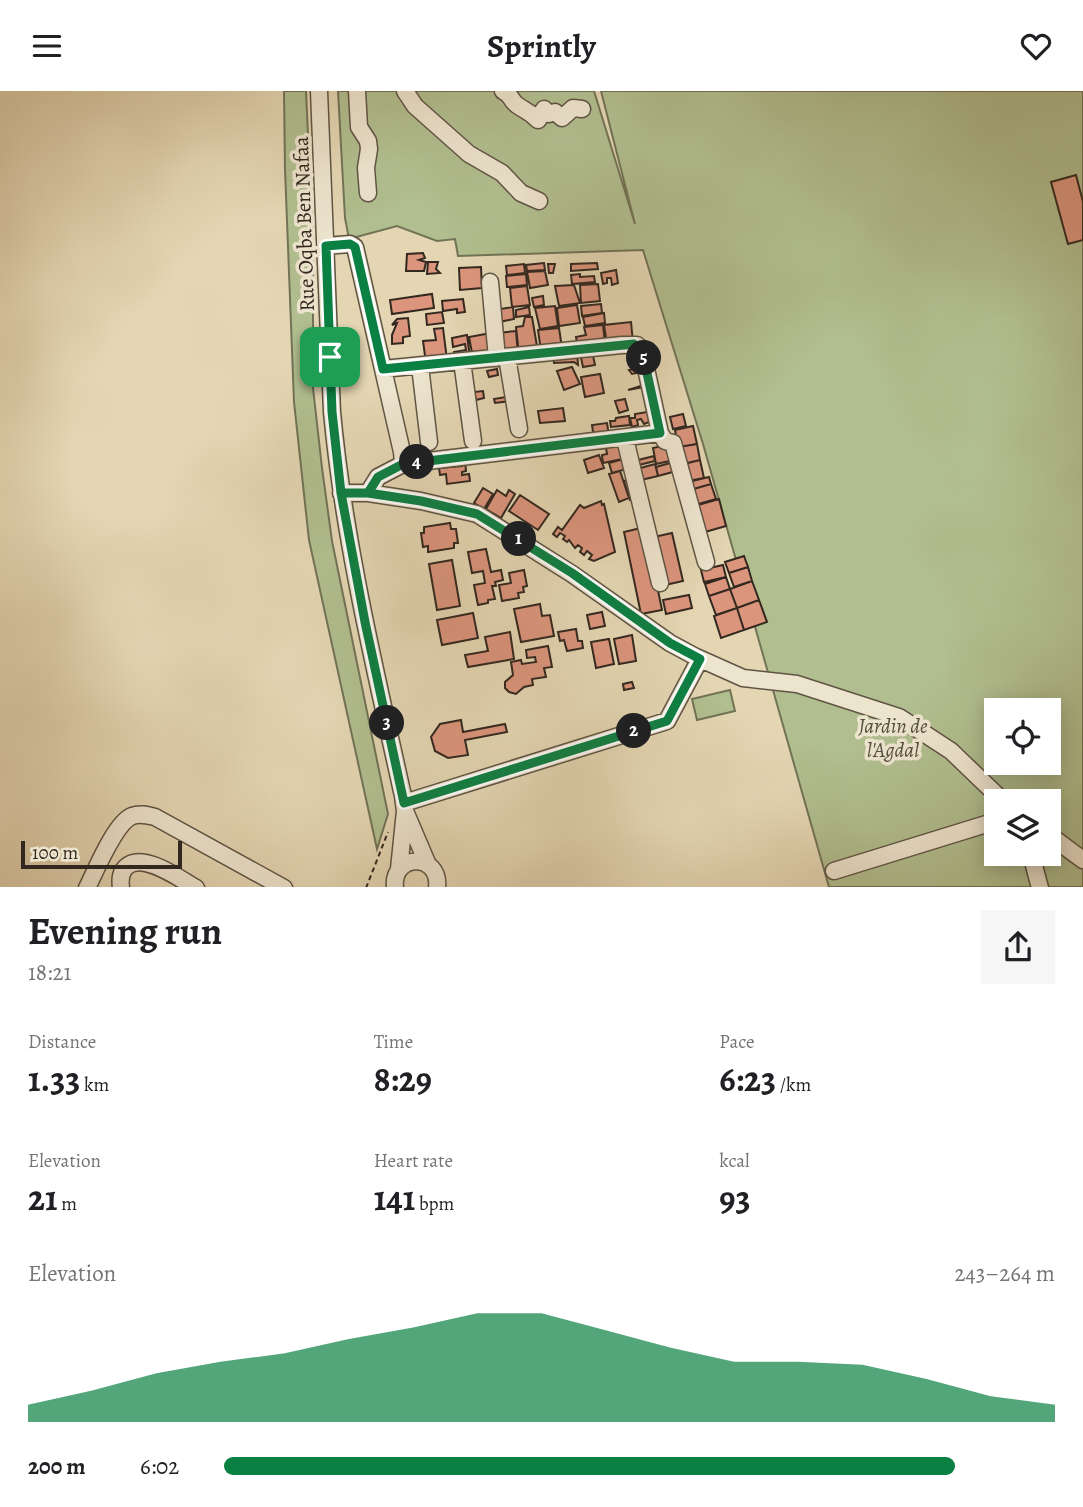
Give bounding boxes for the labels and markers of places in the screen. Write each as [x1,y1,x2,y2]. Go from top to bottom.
pin [300,327,360,387]
pin: 5 [626,341,662,375]
pin: 4 [400,445,434,479]
pin: 1 [502,521,536,557]
pin: 3 [370,705,404,741]
pin: 2 [616,713,652,749]

